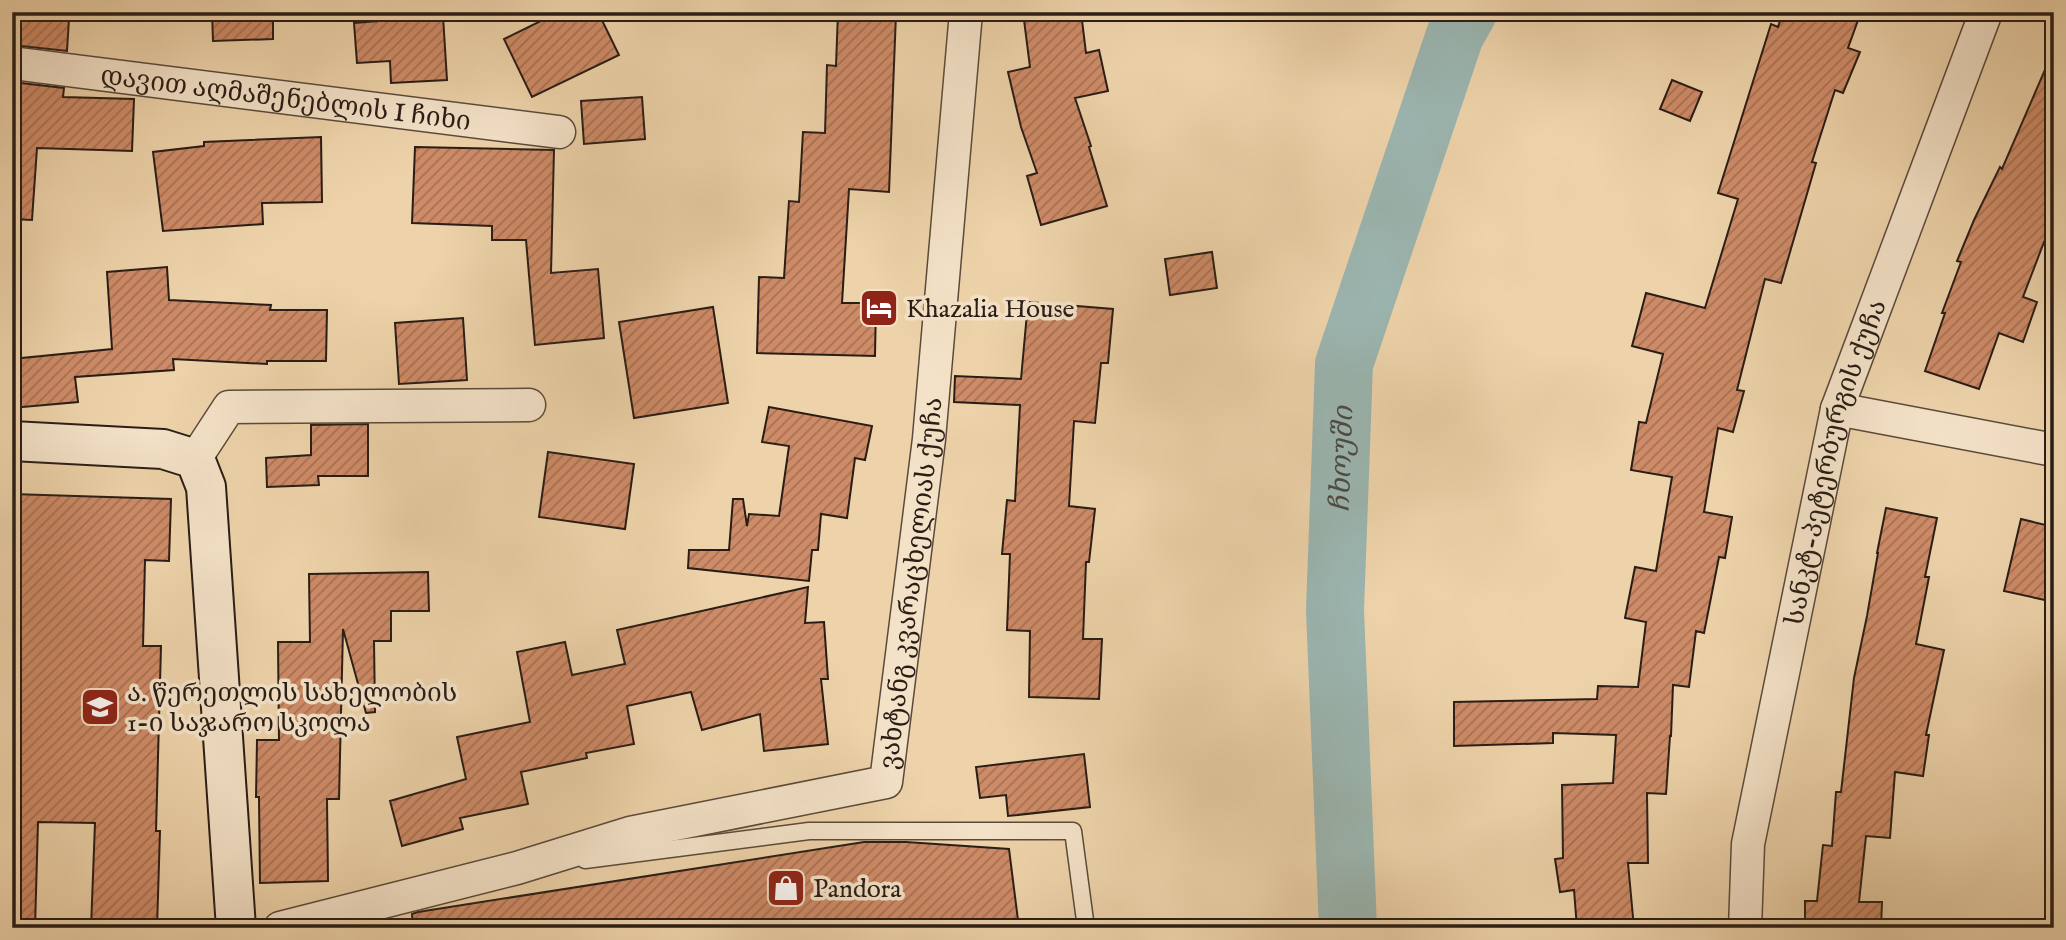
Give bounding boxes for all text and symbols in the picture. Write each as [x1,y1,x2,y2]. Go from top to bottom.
street label: დავით აღმაშენებლის I ჩიხი [99,59,473,139]
hotel icon: Khazalia House [858,287,900,329]
place label: Khazalia House [906,293,1075,326]
street label: სანკტ-პეტერბურგის ქუჩა [1778,295,1895,628]
street label: ვახტანგ კვარაცხელიას ქუჩა [873,396,951,771]
water label: ჩხოუში [1324,404,1363,513]
place label: ა. წერეთლის სახელობის 1-ი საჯარო სკოლა [127,677,457,740]
school or university icon: ა. წერეთლის სახელობის 1-ი საჯარო სკოლა [79,686,121,728]
shop icon: Pandora [765,867,807,909]
place label: Pandora [813,873,902,906]

